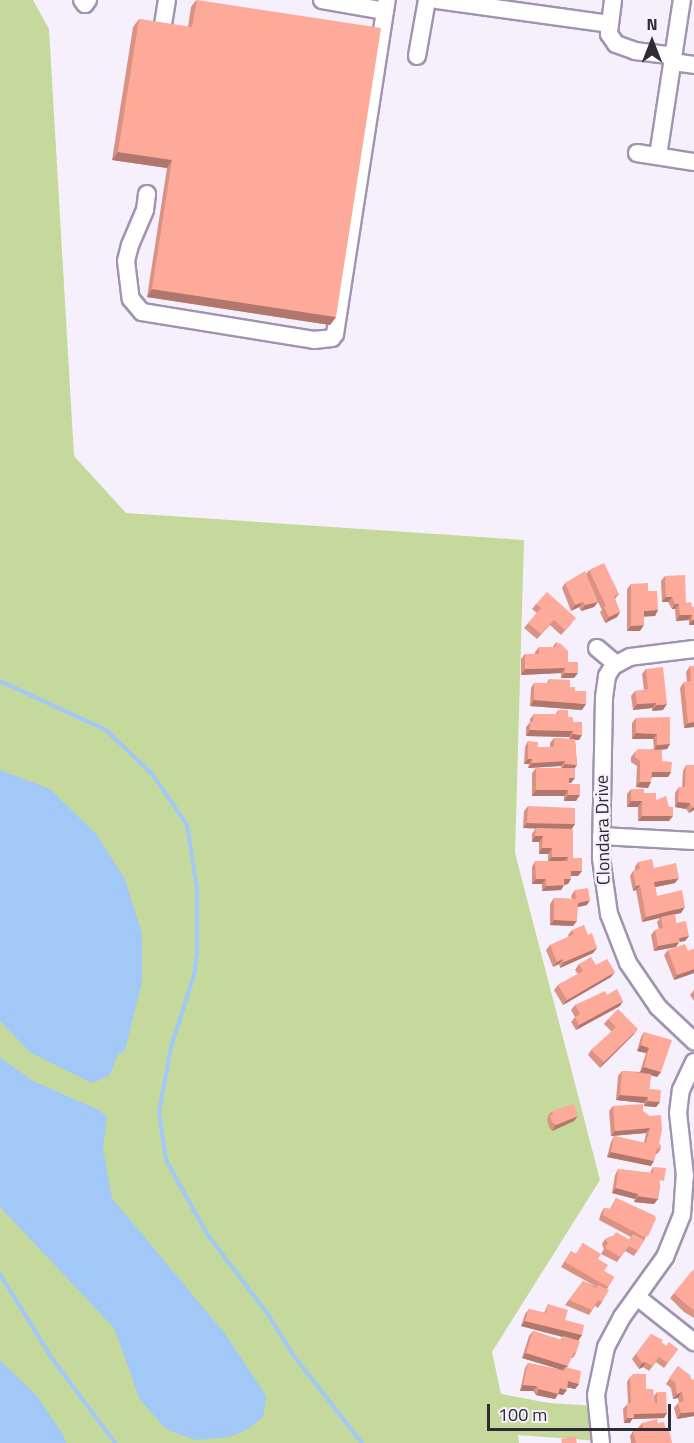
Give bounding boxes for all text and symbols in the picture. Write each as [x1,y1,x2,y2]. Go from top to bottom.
north arrow [622,12,682,72]
text: N [646,12,658,36]
street label: Clondara Drive [591,775,615,885]
scale bar [490,1392,674,1430]
text: 100 m [498,1401,547,1428]

